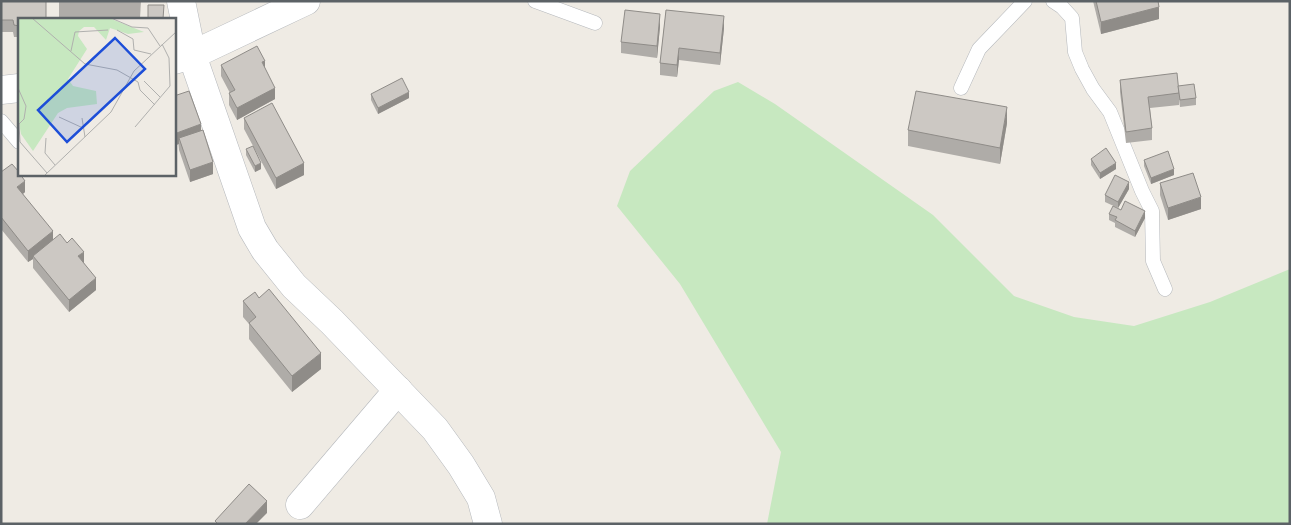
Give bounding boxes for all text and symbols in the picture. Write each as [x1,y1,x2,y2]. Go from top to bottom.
inset map [18,18,175,175]

